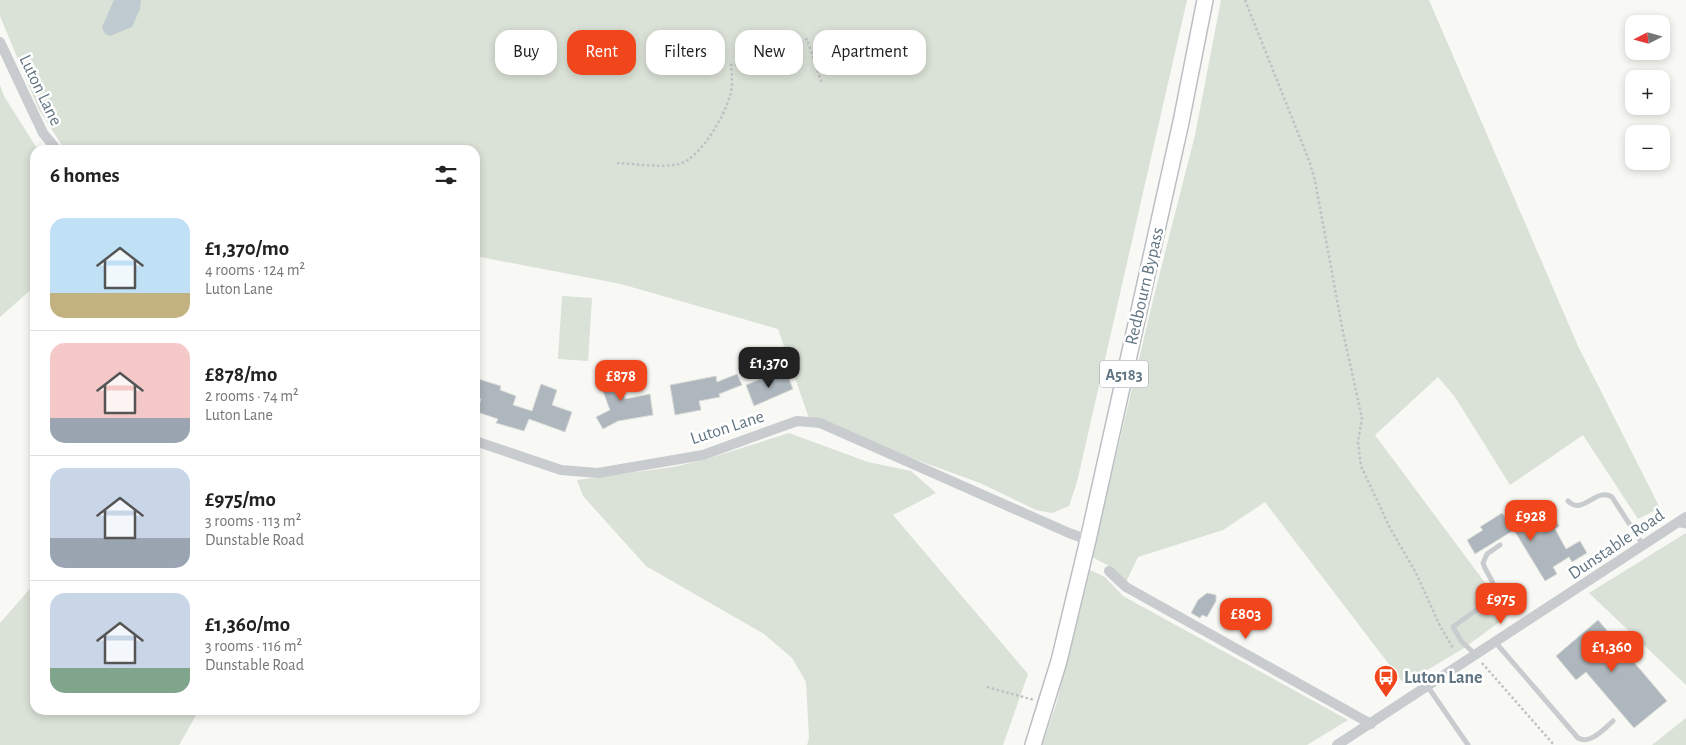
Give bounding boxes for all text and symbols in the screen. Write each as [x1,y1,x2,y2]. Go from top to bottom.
north arrow [1625,15,1670,60]
map controls [1625,15,1670,170]
chip: Buy [495,30,557,75]
chip: Rent [567,30,636,75]
chip: Filters [646,30,725,75]
chip: New [735,30,803,75]
chip: Apartment [813,30,926,75]
street label: Luton Lane [15,52,65,129]
button: + [1625,70,1670,115]
button: − [1625,125,1670,170]
icon: filters [432,161,460,189]
text: 6 homes [50,165,120,186]
street label: Redbourn Bypass [1123,226,1167,347]
icon: home [90,238,150,298]
text: £1,370/mo [205,238,289,259]
text: 4 rooms · 124 m² [205,262,305,278]
text: Luton Lane [205,281,273,297]
pin: £1,370 [728,346,810,389]
text: £1,370 [750,355,788,371]
pin: £878 [591,360,651,402]
road number: A5183 [1100,360,1148,388]
icon: home [90,363,150,423]
text: £878/mo [205,364,277,385]
text: £878 [606,368,636,384]
text: 2 rooms · 74 m² [205,388,299,404]
text: Luton Lane [205,407,273,423]
street label: Luton Lane [688,408,766,448]
icon: home [90,488,150,548]
text: £975/mo [205,489,276,510]
pin: £928 [1501,500,1561,542]
street label: Dunstable Road [1565,506,1668,583]
text: £928 [1516,508,1546,524]
text: 3 rooms · 113 m² [205,513,301,529]
text: Dunstable Road [205,532,304,548]
pin: £975 [1471,582,1531,625]
text: £975 [1487,591,1515,607]
pin: £803 [1216,598,1276,640]
text: £803 [1231,606,1261,622]
icon: home [90,613,150,673]
text: £1,360/mo [205,614,290,635]
pin: £1,360 [1571,630,1653,673]
text: 3 rooms · 116 m² [205,638,302,654]
text: £1,360 [1592,639,1632,655]
text: Dunstable Road [205,657,304,673]
bus stop icon: Luton Lane [1373,664,1399,698]
place label: Luton Lane [1404,669,1483,687]

